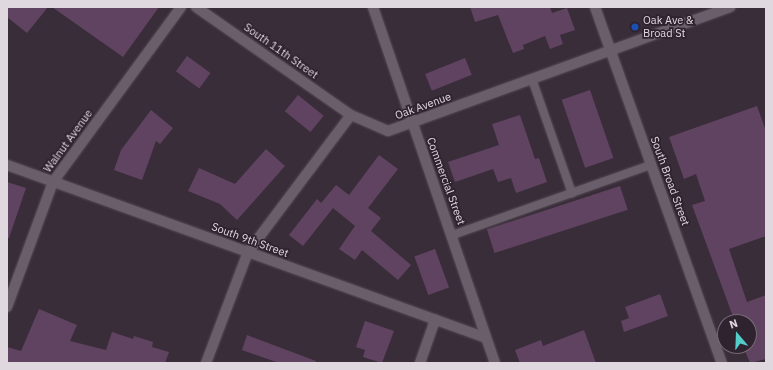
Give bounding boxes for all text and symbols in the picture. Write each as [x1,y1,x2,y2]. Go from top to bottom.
place label: Oak Ave & Broad St [643,14,693,40]
street label: South 11th Street [241,20,321,82]
marker: Oak Ave & Broad St [630,22,640,32]
street label: Oak Avenue [393,90,453,122]
street label: Walnut Avenue [41,107,95,175]
street label: Commercial Street [424,135,468,227]
street label: South Broad Street [648,135,692,227]
street label: South 9th Street [210,220,290,260]
north arrow [717,314,757,354]
text: N [727,316,739,332]

